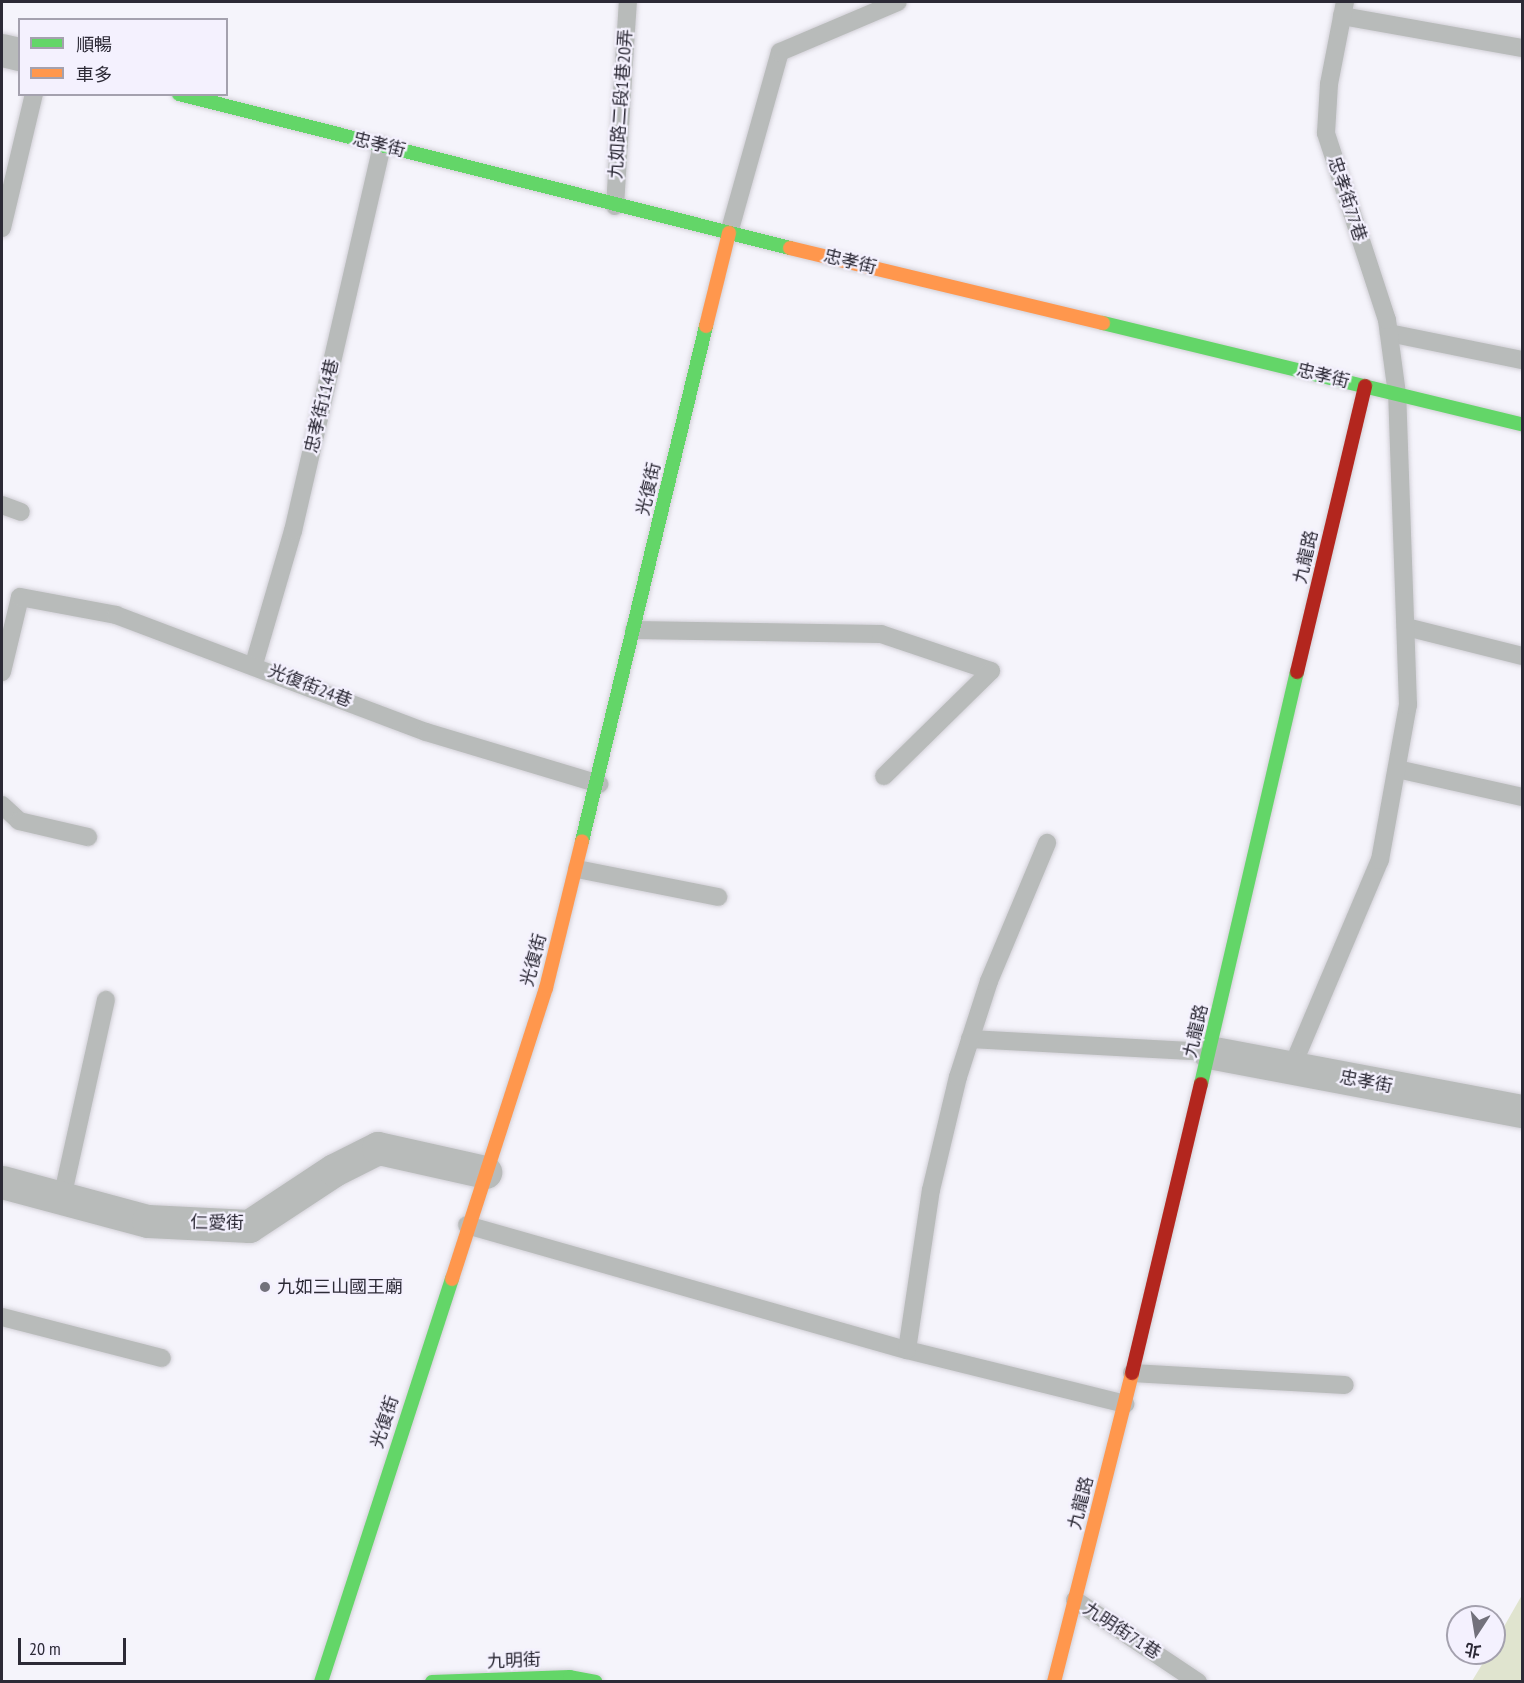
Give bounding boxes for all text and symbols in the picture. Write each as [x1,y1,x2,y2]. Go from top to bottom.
legend [18,18,228,96]
street label: 九如路二段1巷20弄 [605,28,637,180]
text: 順暢 [76,33,112,56]
text: 車多 [76,63,112,86]
street label: 忠孝街 [350,128,408,162]
street label: 忠孝街77巷 [1323,154,1371,244]
street label: 忠孝街 [821,245,879,279]
street label: 忠孝街114巷 [301,357,343,455]
street label: 忠孝街 [1294,359,1352,393]
street label: 光復街 [632,460,666,518]
street label: 九龍路 [1289,528,1323,586]
street label: 光復街24巷 [265,660,355,712]
street label: 光復街 [517,931,551,989]
street label: 九龍路 [1179,1002,1213,1060]
street label: 忠孝街 [1337,1066,1395,1098]
street label: 仁愛街 [190,1212,244,1234]
place label: 九如三山國王廟 [277,1276,403,1298]
marker: 九如三山國王廟 [258,1280,272,1294]
street label: 光復街 [366,1393,404,1451]
street label: 九龍路 [1064,1474,1098,1532]
street label: 九明街71巷 [1079,1598,1165,1664]
north arrow [1446,1605,1506,1665]
scale bar [21,1626,129,1664]
text: 20 m [29,1637,61,1660]
text: 北 [1463,1639,1483,1662]
street label: 九明街 [487,1649,541,1673]

